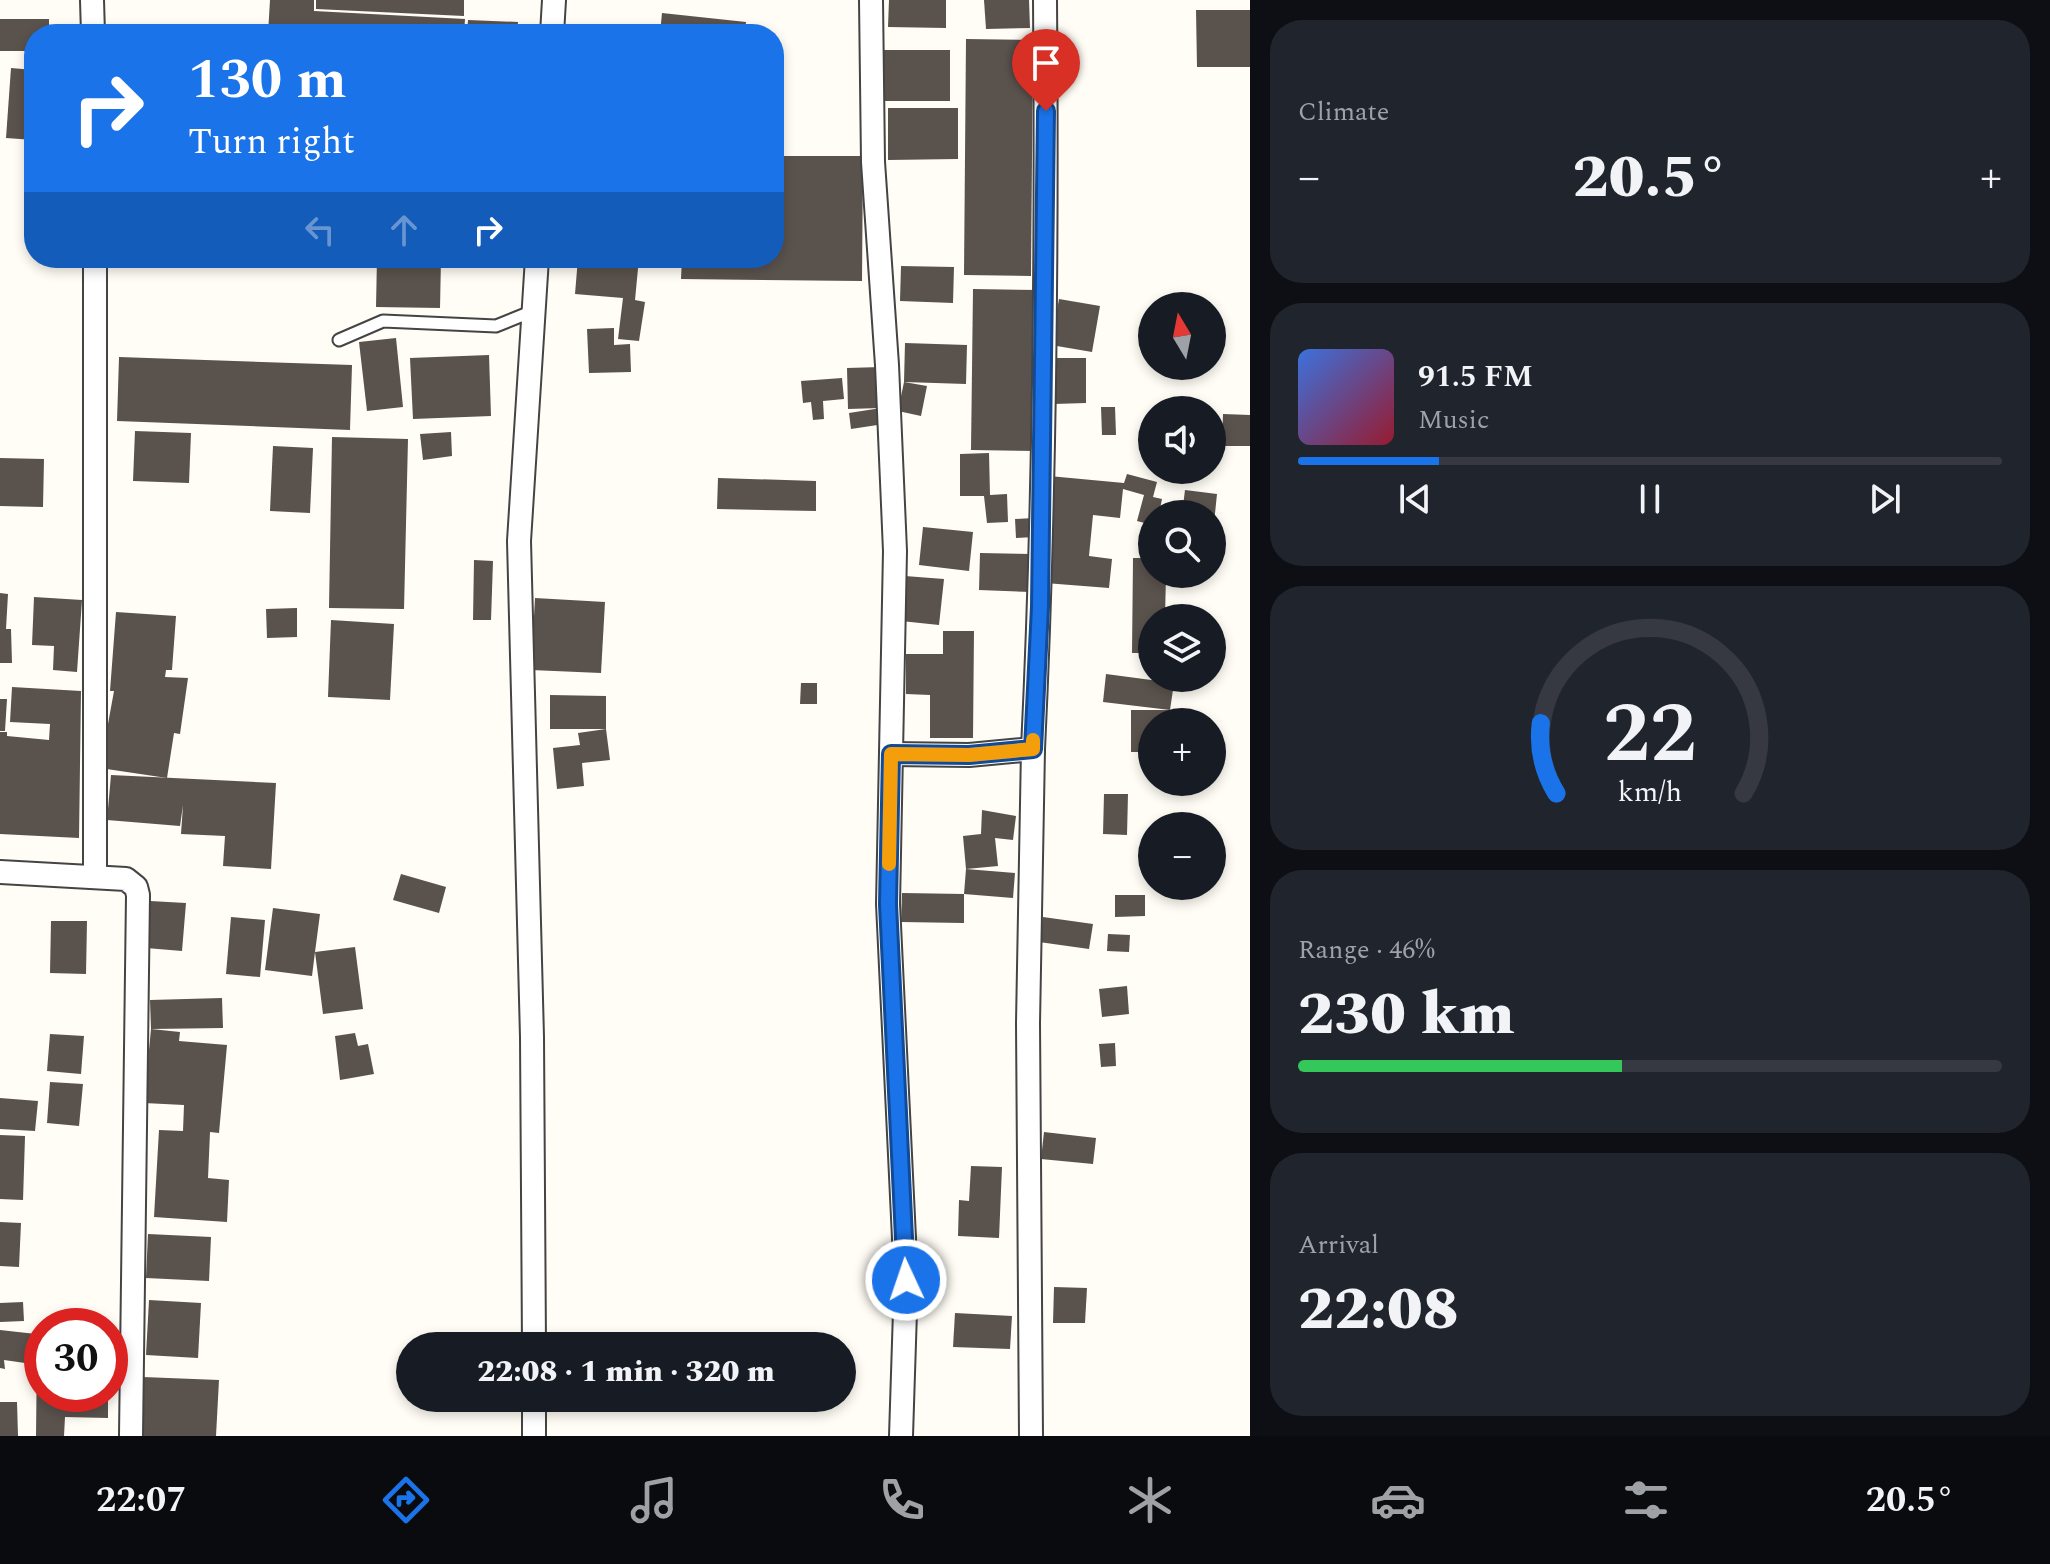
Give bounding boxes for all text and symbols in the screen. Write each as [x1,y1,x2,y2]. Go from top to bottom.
pin [1012,29,1080,111]
text: 130 m [188,38,347,123]
icon: arrive [1024,41,1068,85]
icon: right [56,56,160,160]
text: Climate [1298,92,1389,132]
text: Turn right [188,115,355,170]
text: 20.5° [1573,132,1727,224]
text: − [1298,144,1320,211]
text: + [1980,144,2002,211]
icon: left [298,208,342,252]
icon: ahead [382,208,426,252]
icon: right [466,208,510,252]
north arrow [1138,292,1226,380]
map controls [1138,292,1226,900]
text: 91.5 FM [1418,354,1533,400]
button: sound [1138,396,1226,484]
text: Music [1418,400,1489,440]
icon: previous [1393,477,1437,521]
icon: pause [1628,477,1672,521]
icon: next [1863,477,1907,521]
button: search [1138,500,1226,588]
button: layers [1138,604,1226,692]
text: 22 [1603,672,1697,799]
button: + [1138,708,1226,796]
text: km/h [1618,771,1682,814]
button: − [1138,812,1226,900]
text: Range · 46% [1298,930,1435,970]
text: 230 km [1298,969,1515,1061]
text: Arrival [1298,1225,1379,1265]
position arrow [864,1238,948,1322]
text: 22:08 [1298,1264,1459,1356]
speed limit sign: 30 [24,1308,128,1412]
text: 22:08 · 1 min · 320 m [477,1349,775,1395]
icon: directions [378,1472,434,1528]
icon: music [626,1472,682,1528]
icon: phone [874,1472,930,1528]
icon: climate [1122,1472,1178,1528]
icon: car [1370,1472,1426,1528]
icon: filters [1618,1472,1674,1528]
text: 22:07 [96,1473,186,1528]
text: 20.5° [1866,1473,1954,1528]

